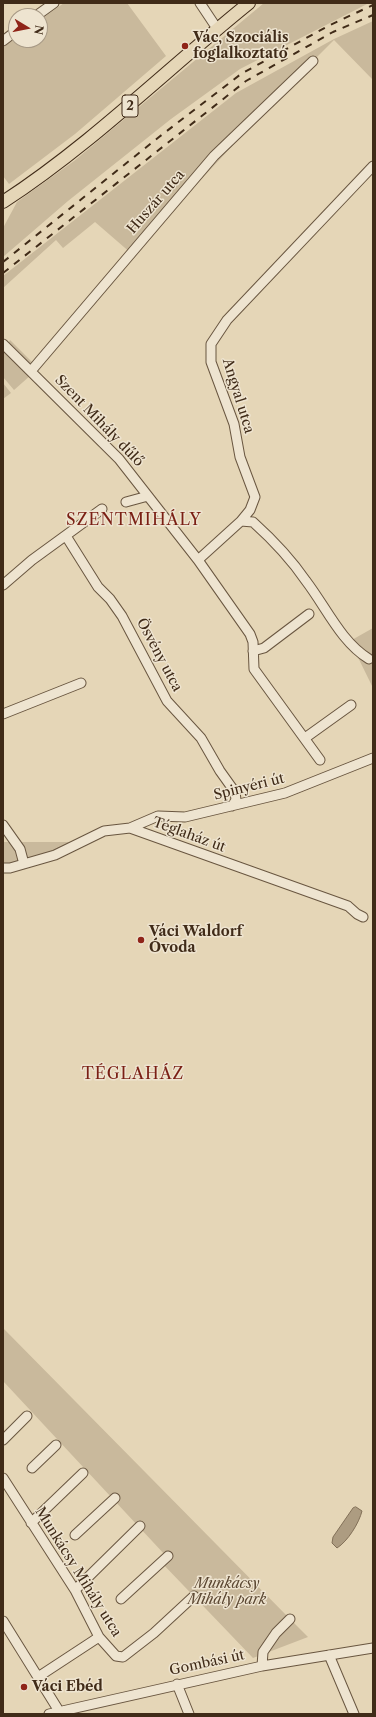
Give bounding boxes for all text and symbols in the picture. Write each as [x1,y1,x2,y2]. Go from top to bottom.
north arrow [8,8,48,48]
text: N [31,24,47,36]
place label: Vác, Szociális foglalkoztató [193,30,289,62]
marker: Vác, Szociális foglalkoztató [180,41,190,51]
road number: 2 [122,95,138,117]
street label: Huszár utca [124,167,188,237]
street label: Angyal utca [219,356,257,436]
street label: Szent Mihály dűlő [51,372,147,470]
district label: SZENTMIHÁLY [66,510,202,530]
street label: Ösvény utca [133,615,185,695]
street label: Spinyéri út [212,770,286,804]
street label: Téglaház út [150,814,228,856]
place label: Váci Waldorf Óvoda [149,924,242,956]
marker: Váci Waldorf Óvoda [136,935,146,945]
district label: TÉGLAHÁZ [82,1064,184,1084]
street label: Munkácsy Mihály utca [31,1504,125,1640]
park label: Munkácsy Mihály park [188,1576,266,1608]
street label: Gombási út [168,1647,246,1679]
place label: Váci Ebéd [32,1679,103,1695]
marker: Váci Ebéd [19,1682,29,1692]

